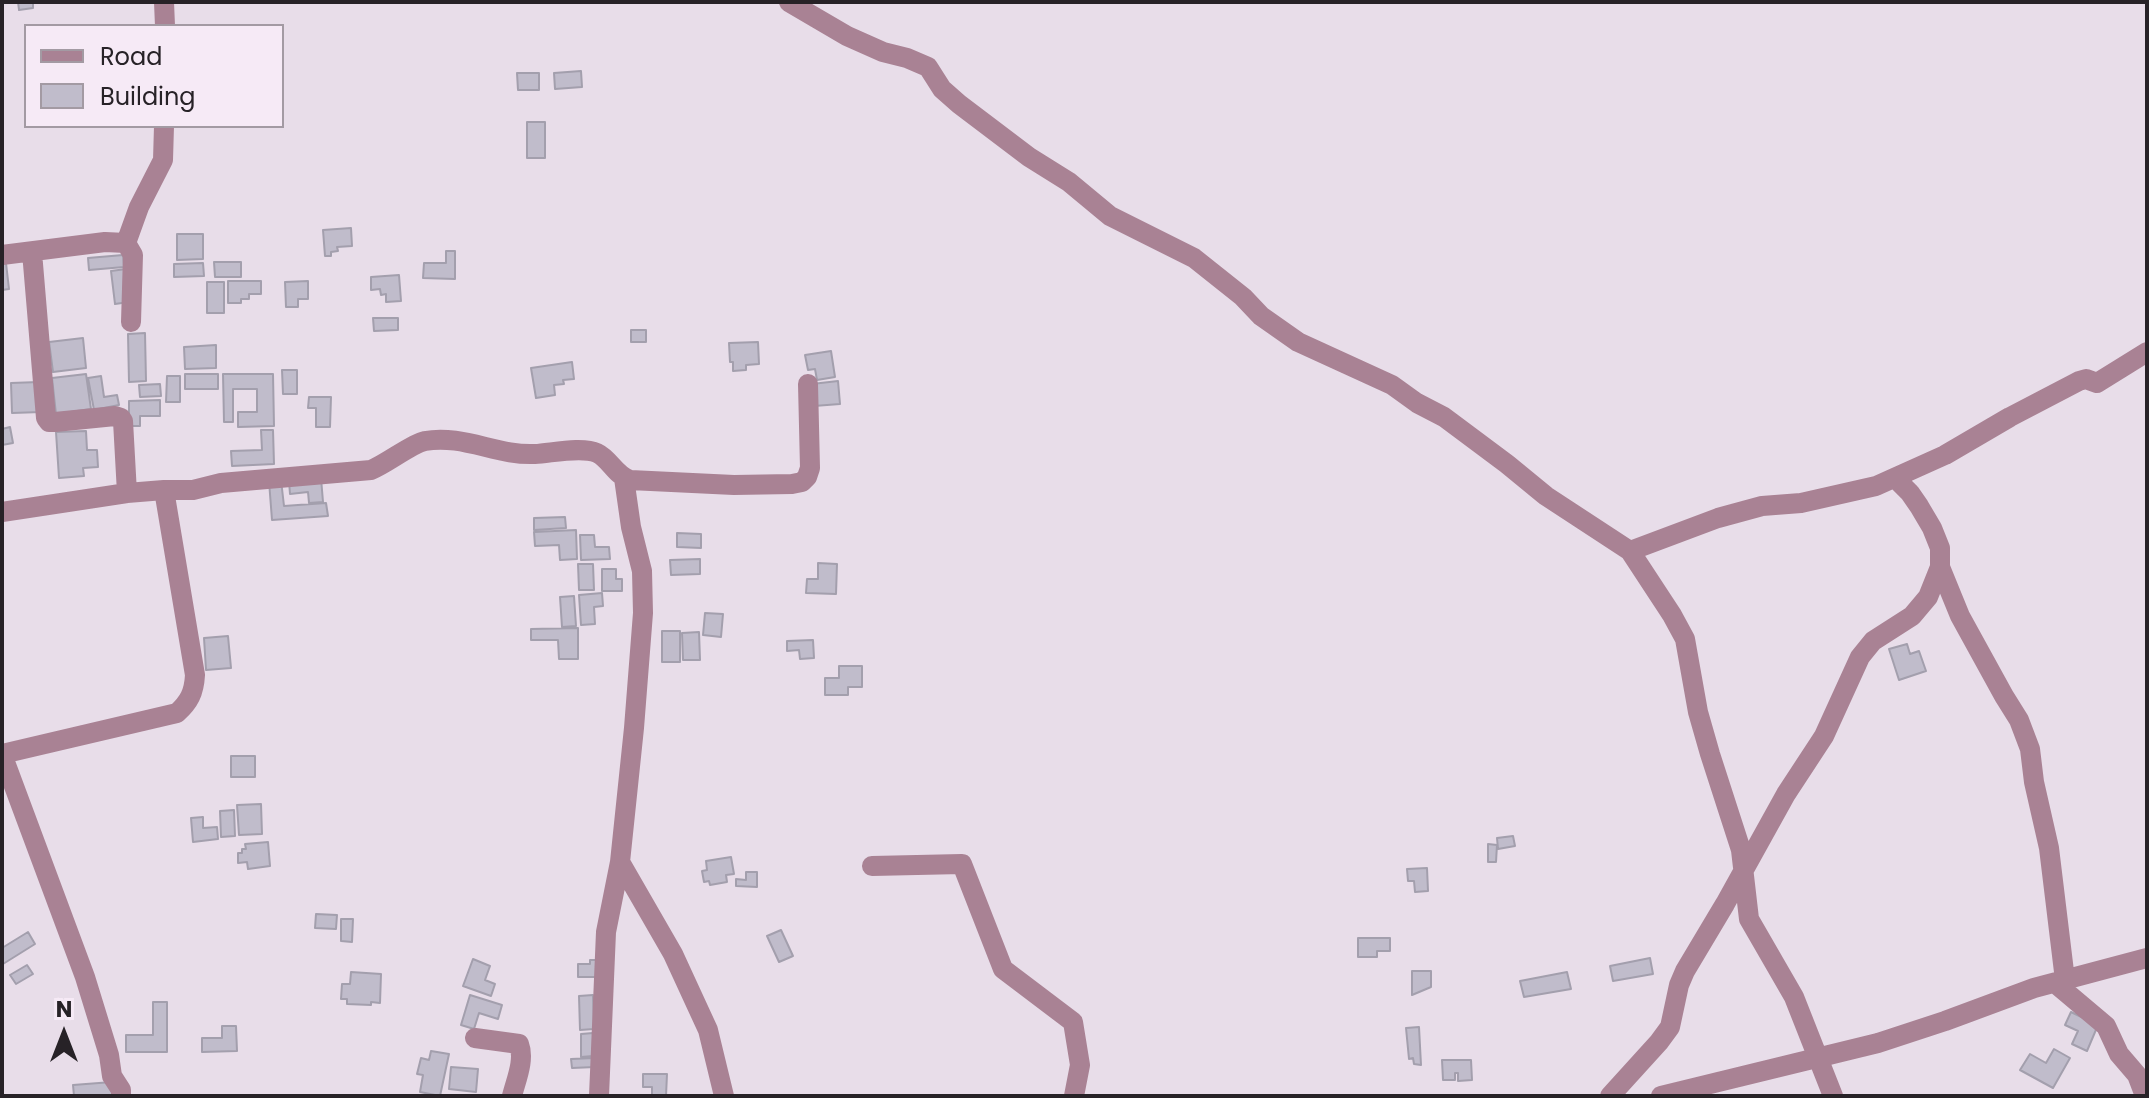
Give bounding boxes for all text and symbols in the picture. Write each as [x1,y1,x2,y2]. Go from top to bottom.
legend [24,24,284,128]
text: Road [100,40,162,73]
text: Building [100,80,196,113]
north arrow [24,994,104,1074]
text: N [56,994,72,1025]

